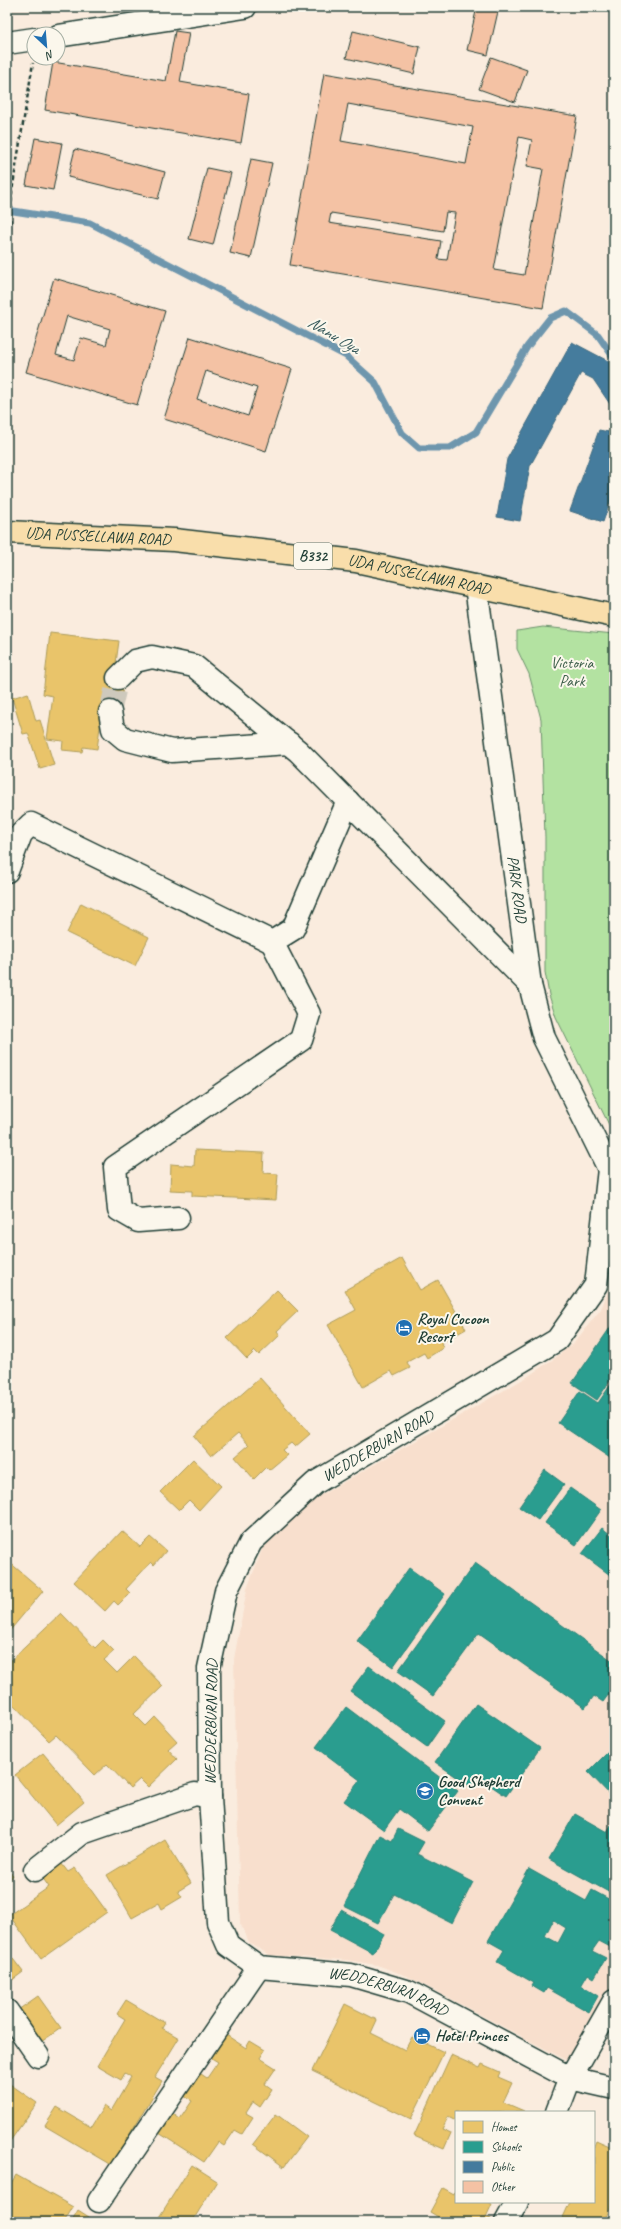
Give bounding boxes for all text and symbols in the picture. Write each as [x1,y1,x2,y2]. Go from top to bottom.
north arrow [26,26,66,66]
text: N [42,47,57,64]
water label: Nanu Oya [304,311,366,360]
street label: UDA PUSSELLAWA ROAD [25,523,173,550]
road number: B332 [294,543,332,569]
street label: UDA PUSSELLAWA ROAD [347,550,494,600]
park label: Victoria Park [550,653,595,691]
street label: PARK ROAD [503,855,532,926]
place label: Royal Cocoon Resort [417,1309,489,1347]
hotel icon: Royal Cocoon Resort [394,1318,414,1338]
street label: WEDDERBURN ROAD [319,1405,439,1486]
street label: WEDDERBURN ROAD [200,1657,222,1785]
place label: Good Shepherd Convent [438,1772,522,1810]
school or university icon: Good Shepherd Convent [415,1781,435,1801]
street label: WEDDERBURN ROAD [328,1963,453,2022]
hotel icon: Hotel Princes [412,2026,432,2046]
place label: Hotel Princes [435,2026,509,2046]
legend [455,2111,595,2203]
text: Homes [491,2119,518,2135]
text: Schools [491,2139,523,2155]
text: Public [491,2159,515,2175]
text: Other [491,2179,517,2195]

